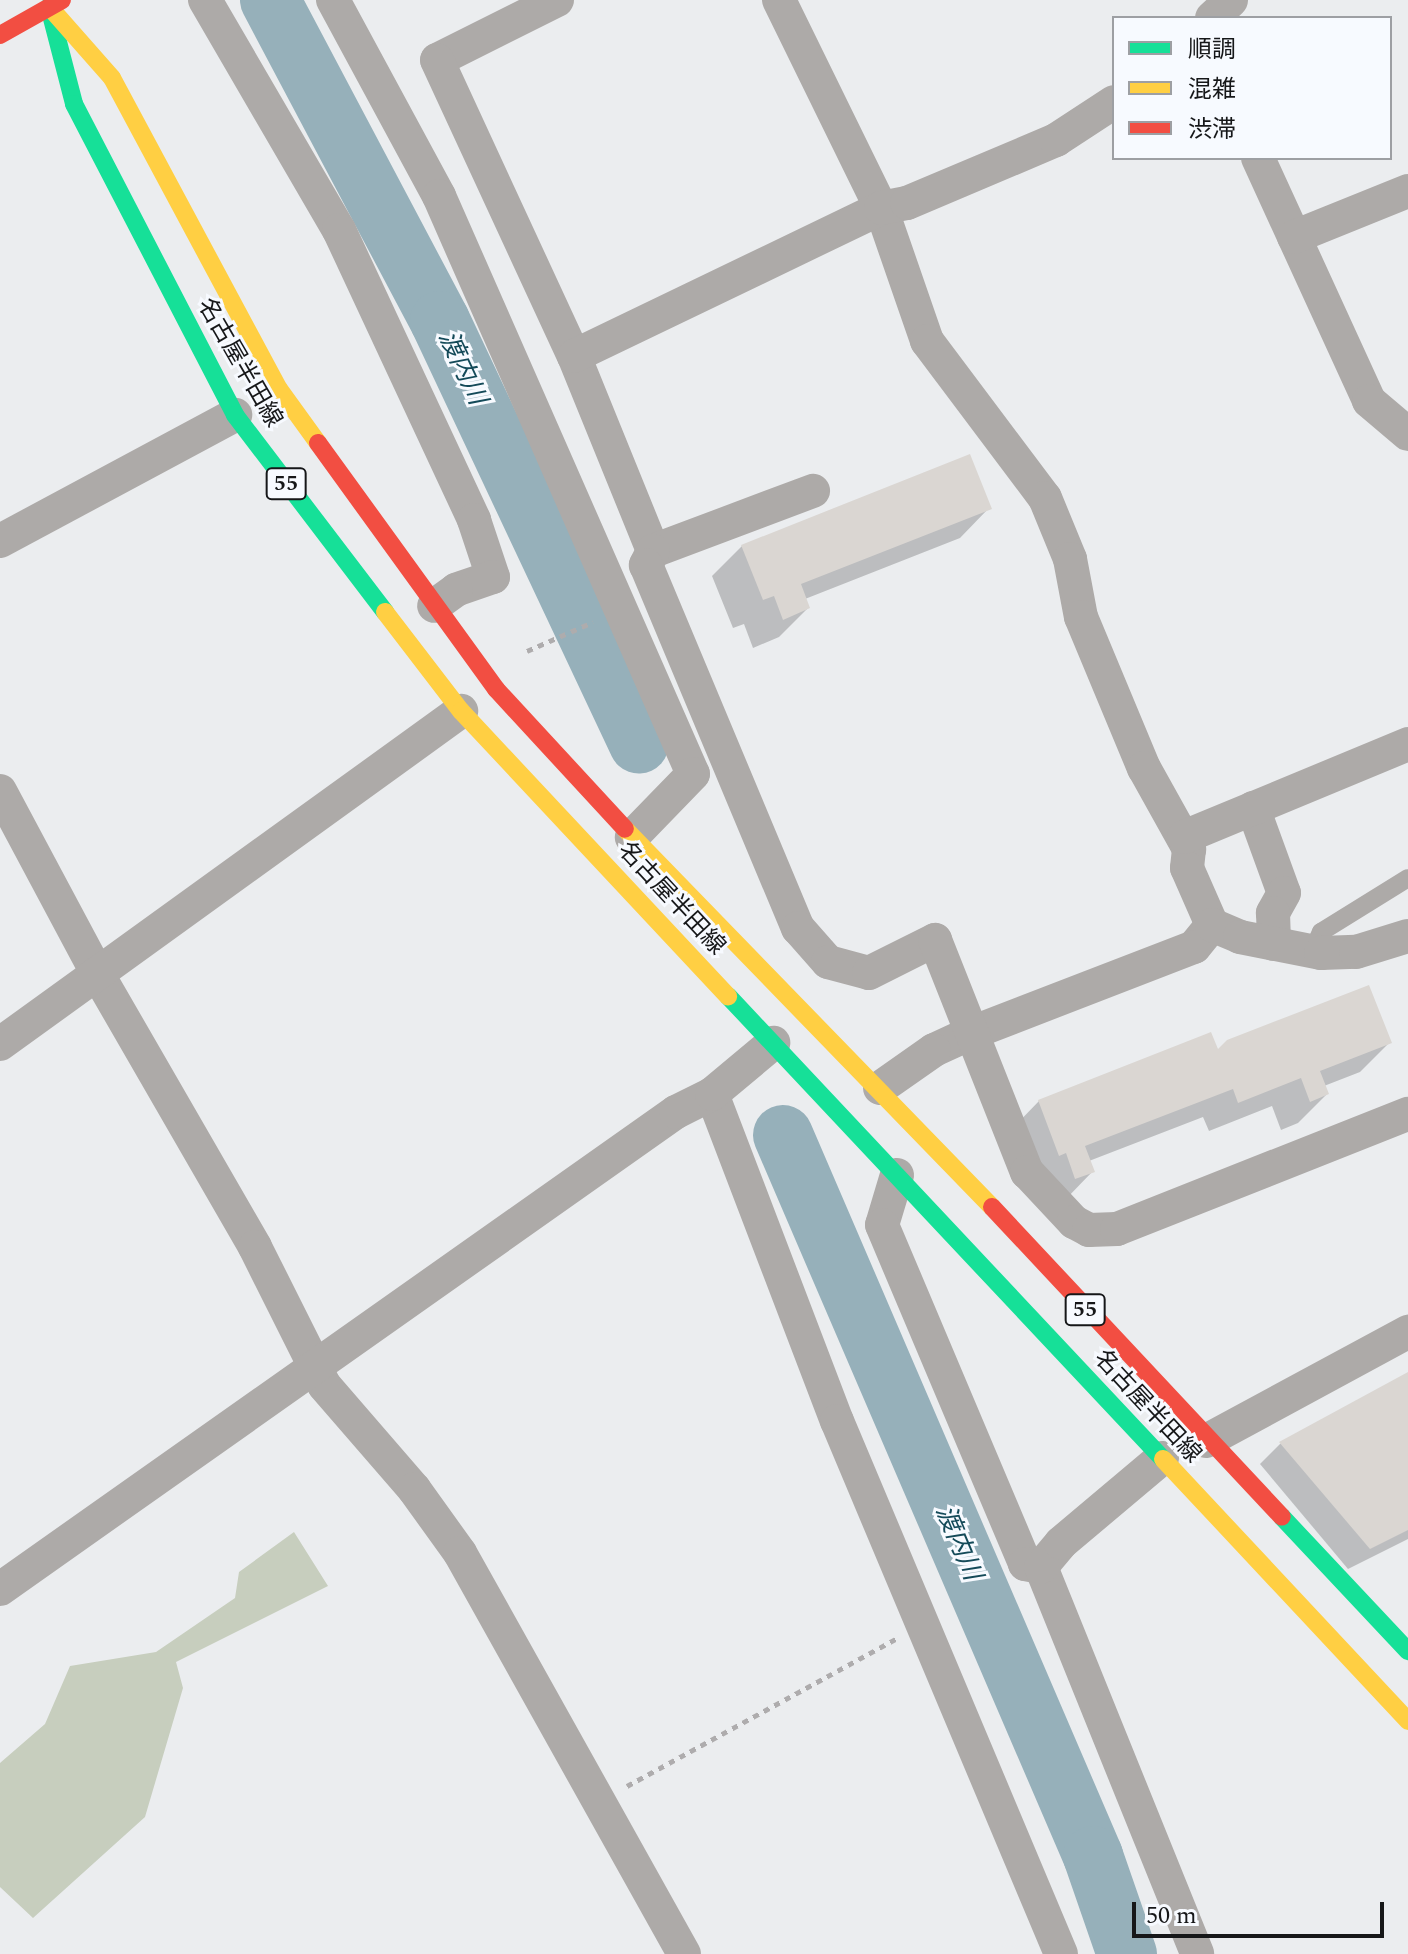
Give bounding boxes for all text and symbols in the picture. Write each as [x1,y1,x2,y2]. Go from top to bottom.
legend [1112,16,1392,160]
text: 順調 [1188,32,1236,68]
text: 混雑 [1188,72,1236,108]
text: 渋滞 [1188,112,1236,148]
street label: 名古屋半田線 [191,293,287,433]
water label: 渡内川 [431,326,493,410]
road number: 55 [264,466,308,502]
street label: 名古屋半田線 [611,837,731,961]
road number: 55 [1063,1292,1107,1328]
street label: 名古屋半田線 [1087,1345,1207,1469]
water label: 渡内川 [928,1501,988,1585]
scale bar [1136,1886,1388,1936]
text: 50 m [1146,1898,1197,1934]

